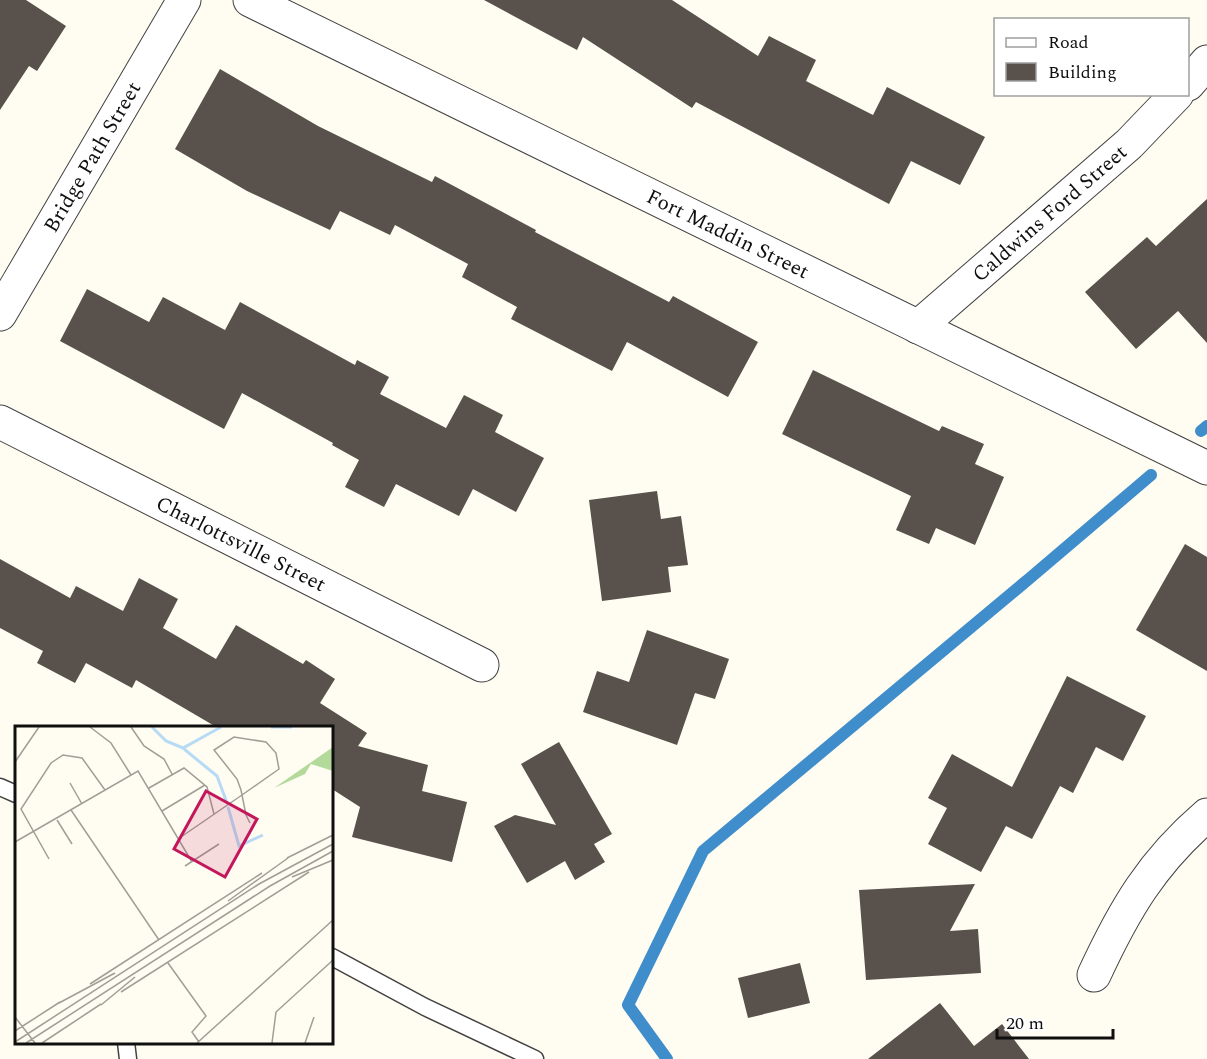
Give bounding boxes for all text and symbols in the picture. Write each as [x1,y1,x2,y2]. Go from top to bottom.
legend [994,18,1189,96]
text: Road [1048,29,1089,56]
text: Building [1048,59,1117,86]
street label: Bridge Path Street [36,76,150,239]
street label: Caldwins Ford Street [965,137,1135,290]
street label: Fort Maddin Street [641,181,814,288]
street label: Charlottsville Street [150,488,331,601]
inset map [15,726,333,1044]
scale bar [997,1002,1112,1040]
text: 20 m [1006,1010,1044,1037]

